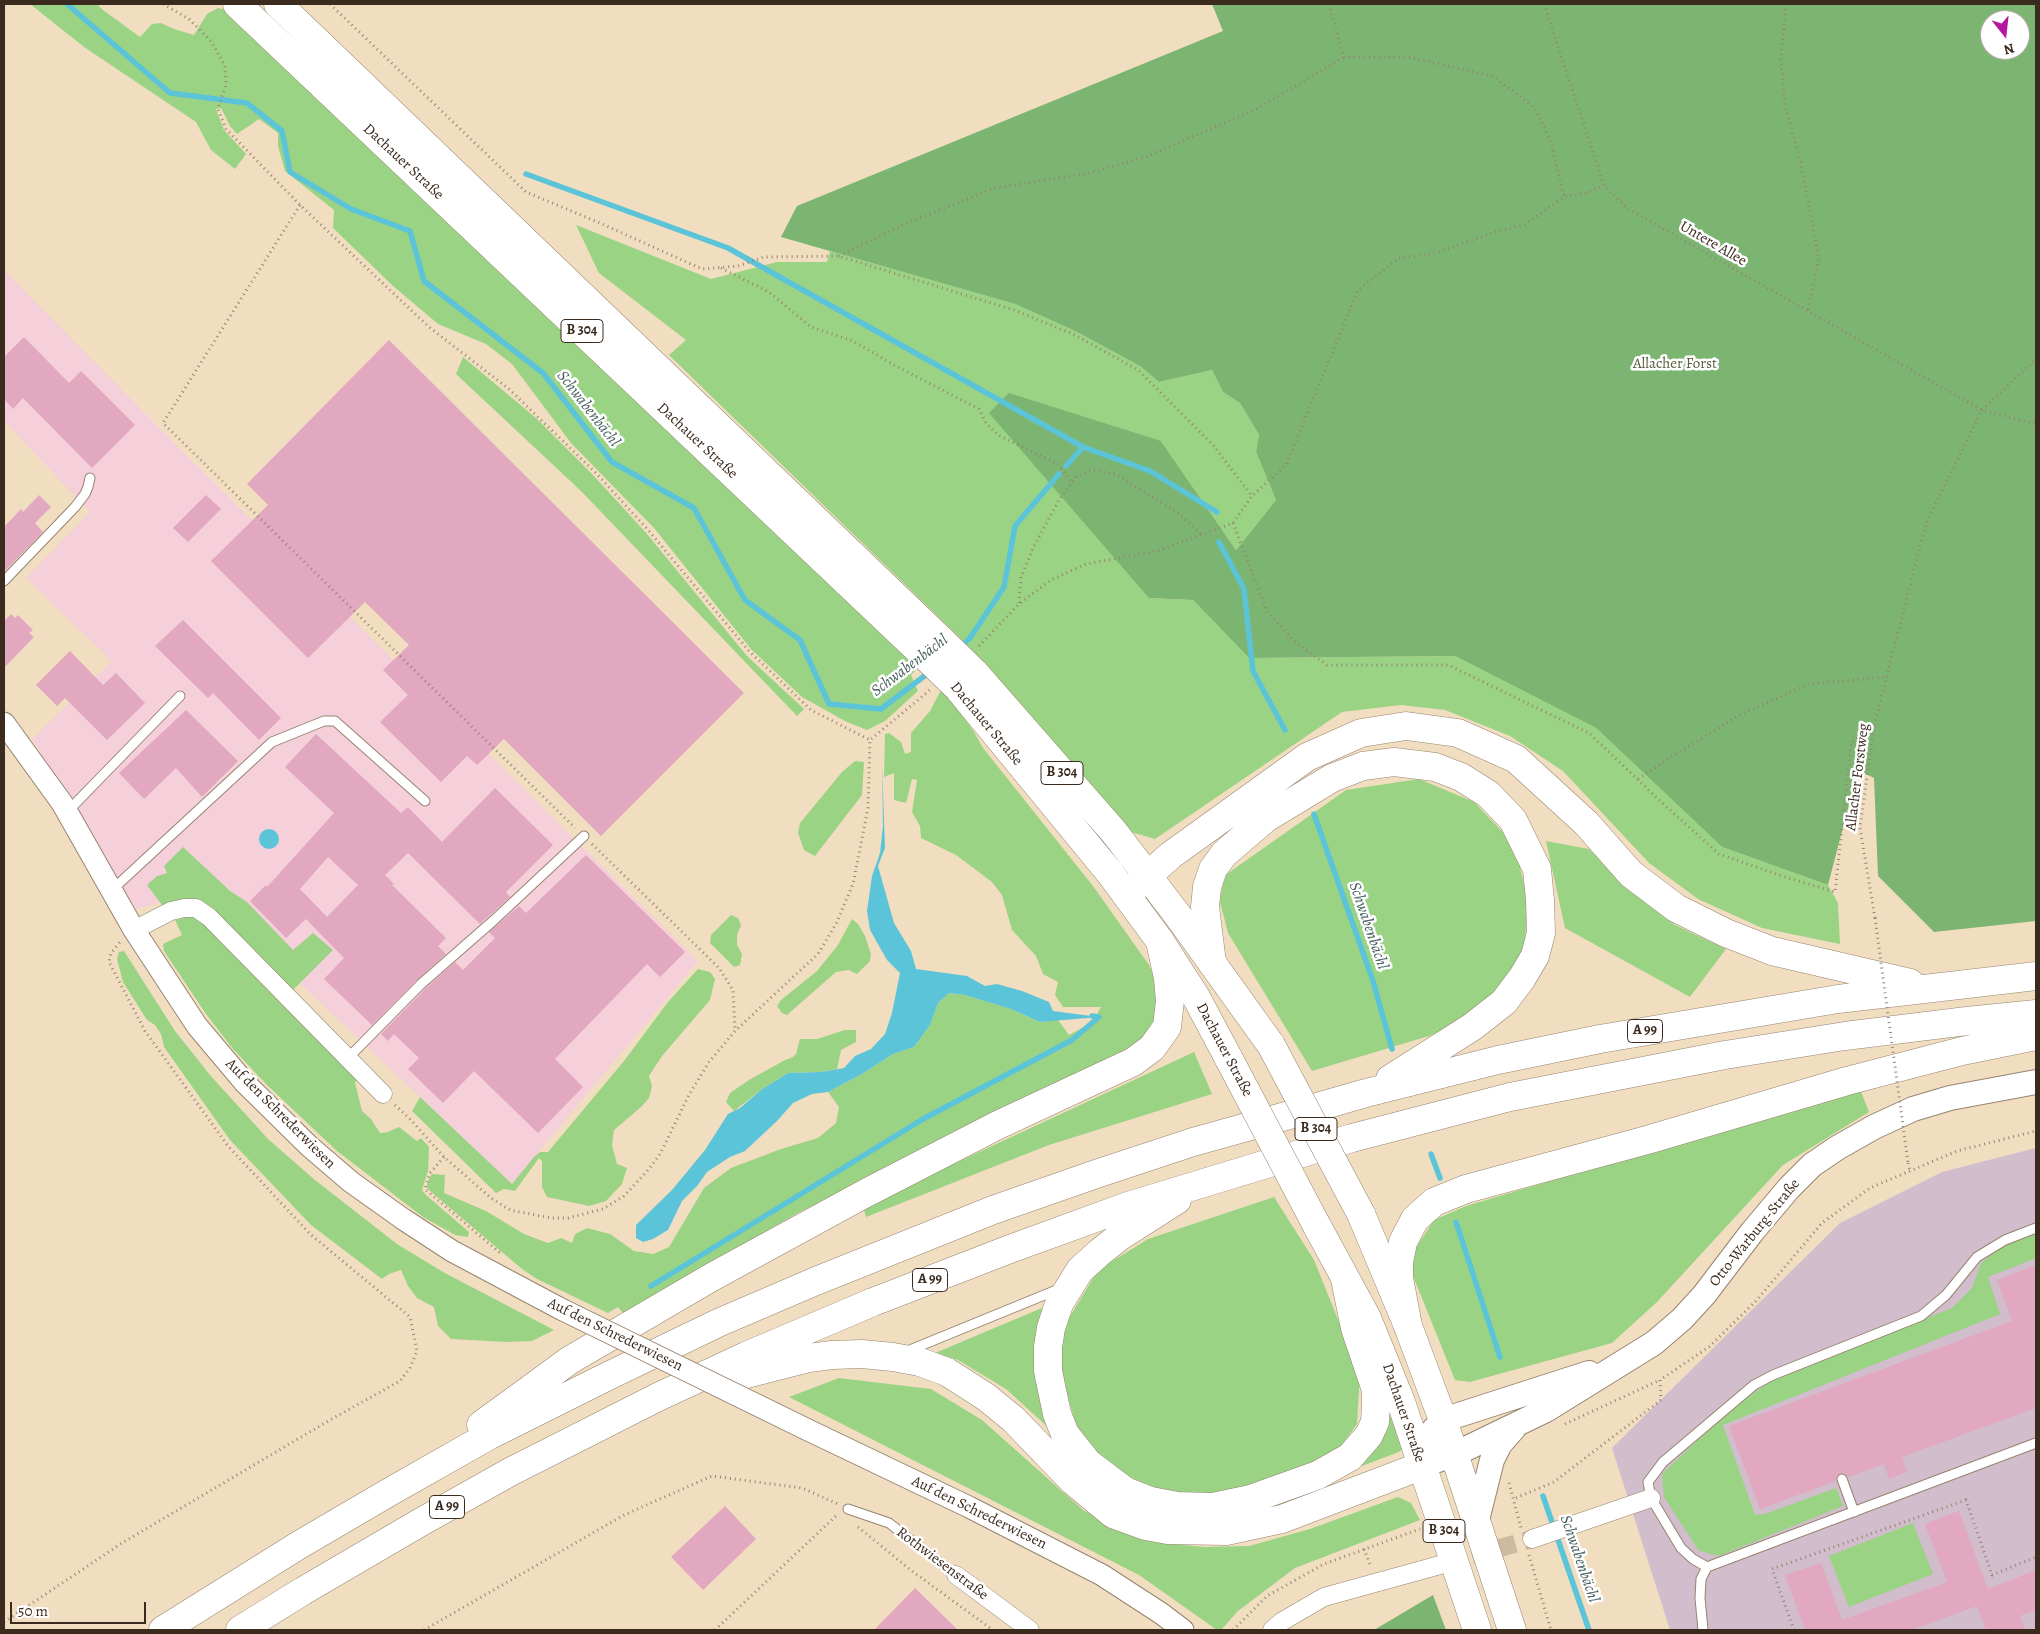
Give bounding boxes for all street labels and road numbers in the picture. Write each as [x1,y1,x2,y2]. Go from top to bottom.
street label: Dachauer Straße [359,120,447,204]
street label: Untere Allee [1676,218,1750,270]
road number: B 304 [561,320,603,342]
street label: Dachauer Straße [653,399,741,483]
street label: Dachauer Straße [946,679,1026,769]
street label: Allacher Forstweg [1842,722,1874,832]
road number: B 304 [1041,761,1083,784]
street label: Dachauer Straße [1192,1000,1256,1100]
road number: A 99 [1628,1019,1662,1042]
street label: Auf den Schrederwiesen [221,1055,339,1173]
road number: B 304 [1295,1118,1337,1140]
street label: Otto-Warburg-Straße [1706,1175,1804,1291]
road number: A 99 [912,1268,948,1292]
street label: Auf den Schrederwiesen [545,1294,685,1376]
street label: Dachauer Straße [1378,1361,1428,1465]
street label: Auf den Schrederwiesen [909,1472,1049,1554]
road number: A 99 [430,1495,464,1518]
road number: B 304 [1423,1520,1465,1542]
street label: Rothwiesenstraße [892,1524,992,1604]

